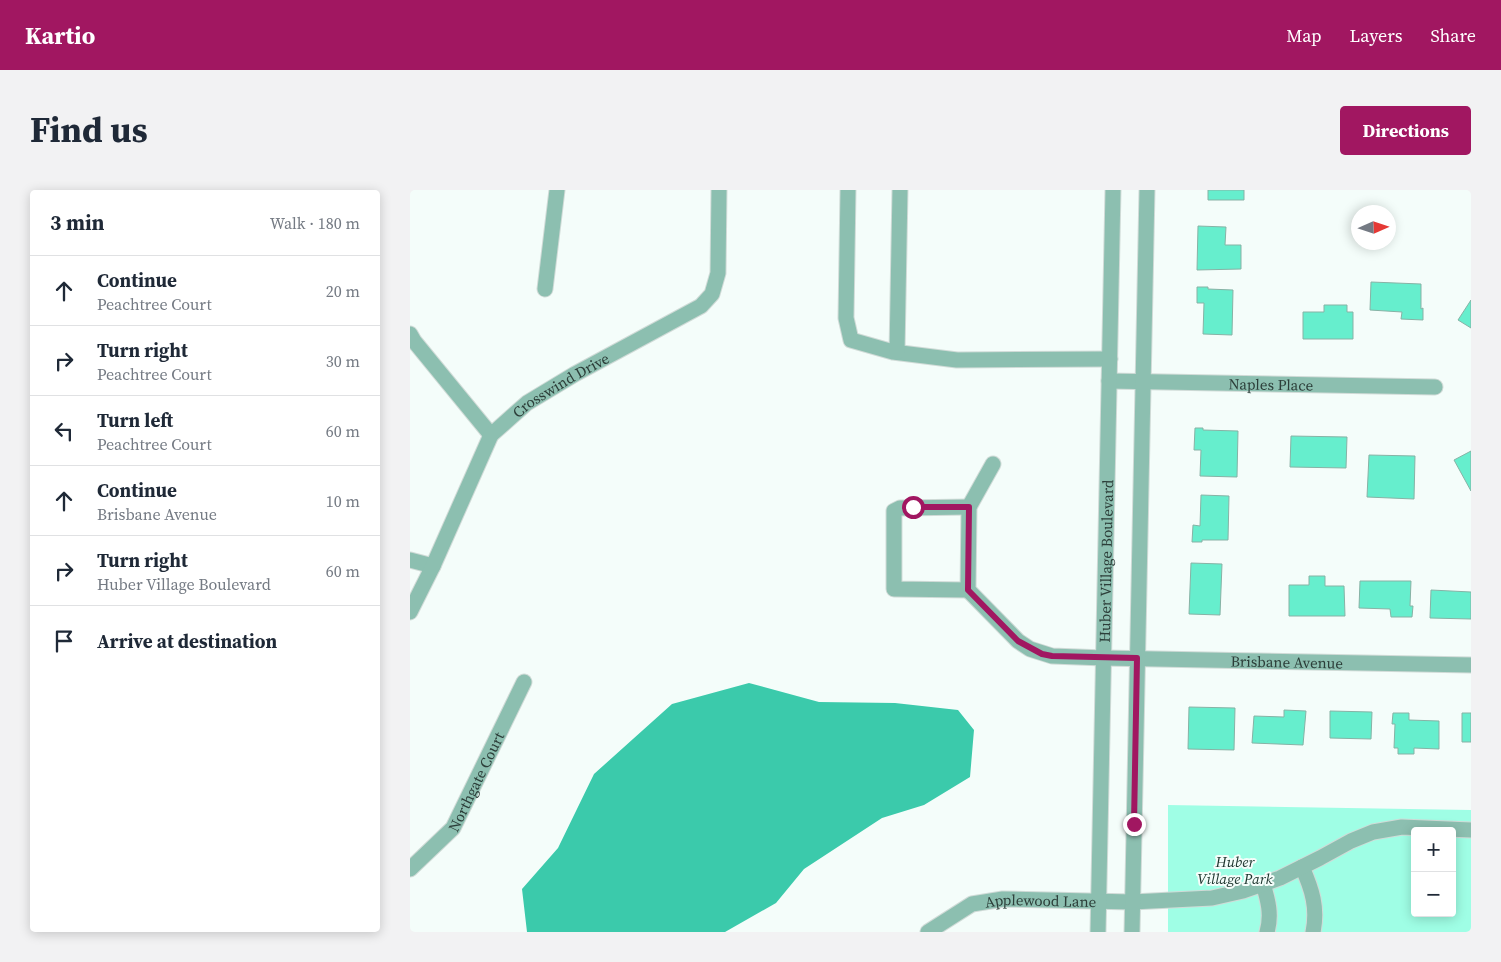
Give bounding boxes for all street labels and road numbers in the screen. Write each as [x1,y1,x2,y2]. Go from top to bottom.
street label: Crosswind Drive [507,347,613,422]
street label: Naples Place [1228,373,1314,395]
street label: Huber Village Boulevard [1093,479,1118,643]
street label: Brisbane Avenue [1230,650,1343,673]
street label: Northgate Court [442,728,509,835]
street label: Applewood Lane [983,888,1097,912]

